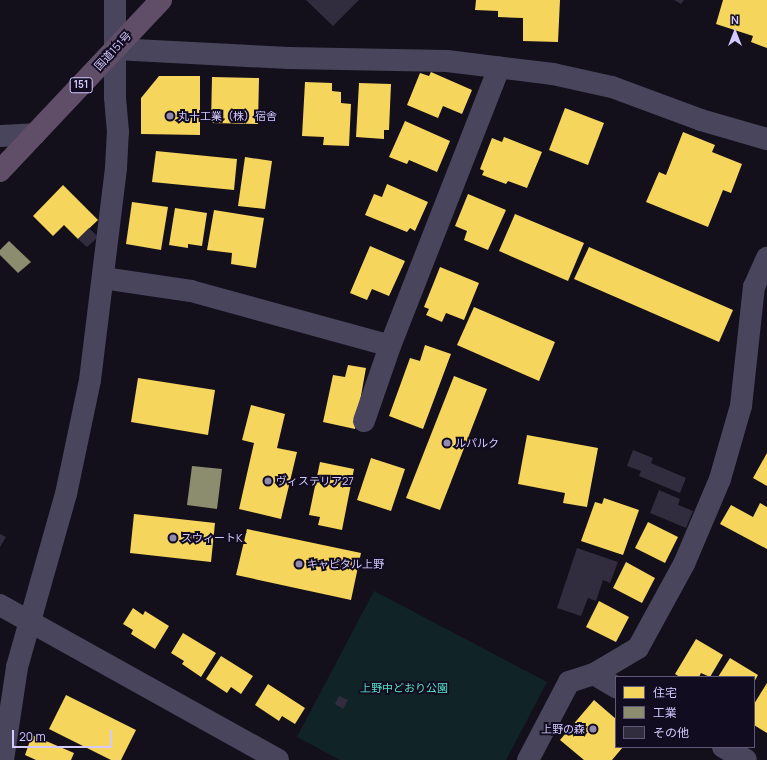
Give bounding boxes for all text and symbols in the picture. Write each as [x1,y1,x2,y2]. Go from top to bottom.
north arrow [715,12,755,52]
text: N [731,12,739,27]
street label: 国道151号 [92,29,134,73]
road number: 151 [69,77,93,93]
place label: 丸十工業（株）宿舎 [178,109,277,123]
marker: 丸十工業（株）宿舎 [165,111,175,121]
place label: ルパルク [455,436,499,450]
marker: ルパルク [442,438,452,448]
place label: ヴィステリア27 [276,474,354,488]
marker: ヴィステリア27 [263,476,273,486]
place label: スウィートK [181,531,243,545]
marker: スウィートK [168,533,178,543]
place label: キャピタル上野 [307,557,384,571]
marker: キャピタル上野 [294,559,304,569]
legend [615,676,755,748]
park label: 上野中どおり公園 [360,681,448,695]
text: 住宅 [653,684,677,701]
text: 工業 [653,704,677,721]
scale bar [14,722,114,748]
place label: 上野の森 [541,722,585,736]
marker: 上野の森 [588,724,598,734]
text: その他 [653,724,689,741]
text: 20 m [19,728,46,745]

